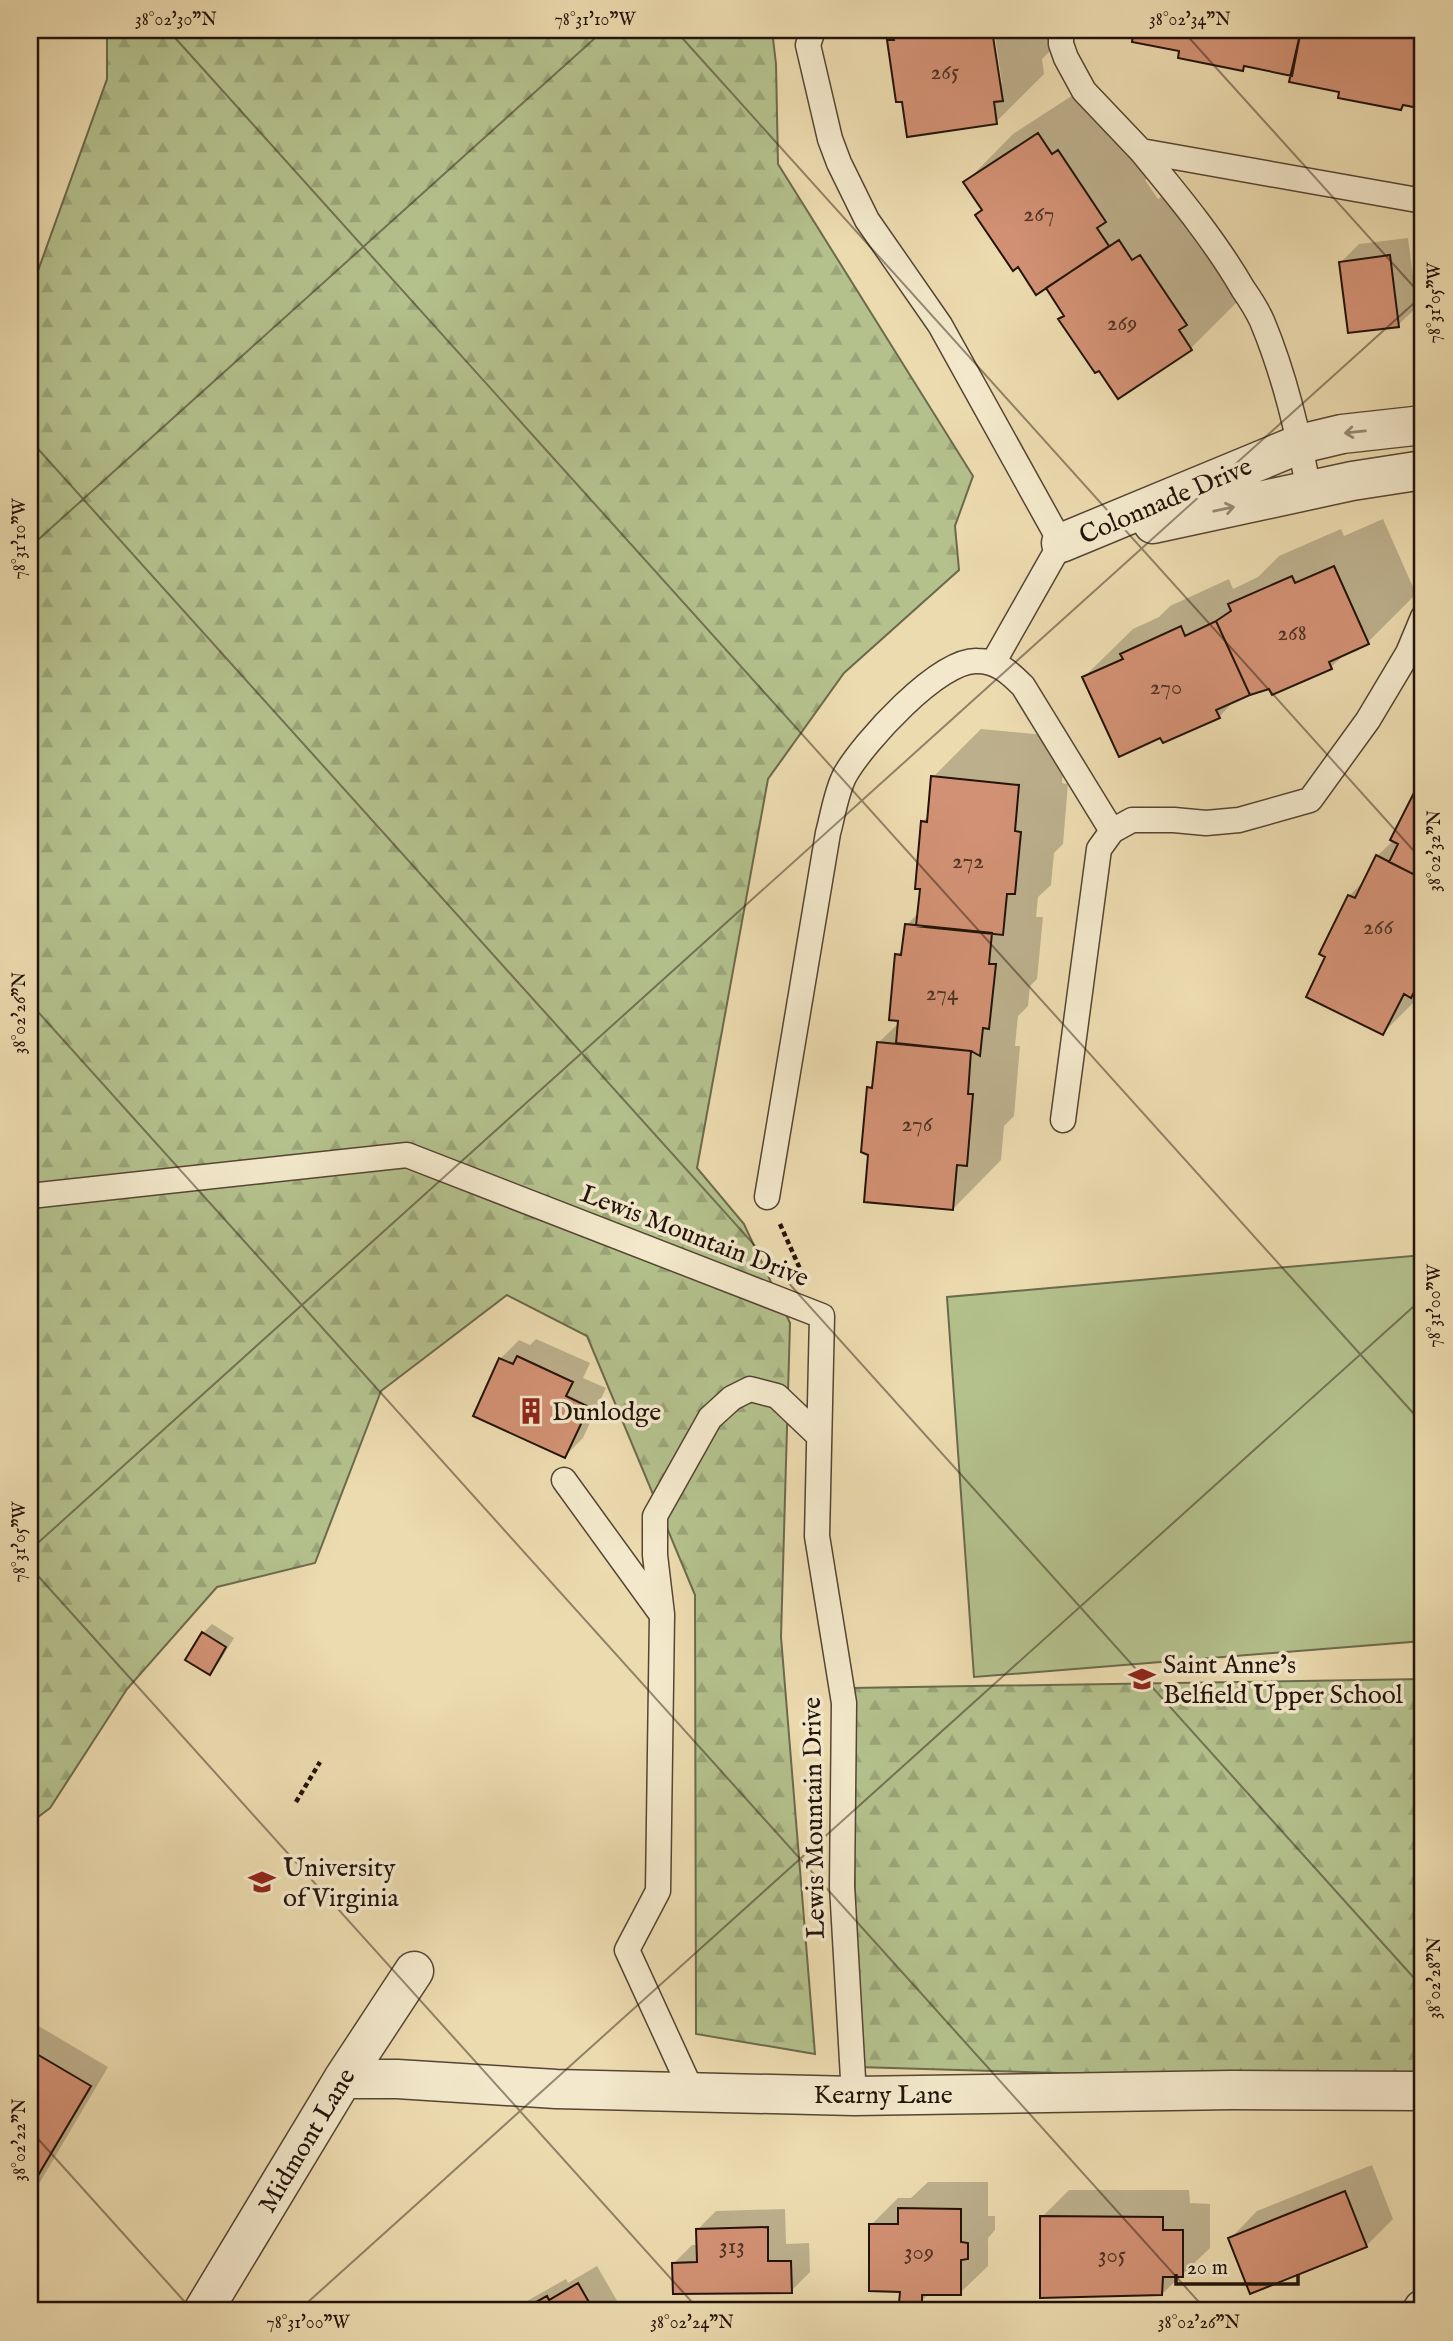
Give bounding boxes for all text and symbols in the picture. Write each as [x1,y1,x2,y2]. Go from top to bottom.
text: 38°02'30"N [135,9,217,32]
text: 78°31'10"W [554,9,636,32]
text: 38°02'34"N [1149,9,1231,32]
house number: 265 [931,58,959,87]
house number: 267 [1023,200,1055,229]
text: 78°31'05"W [1424,262,1447,344]
house number: 269 [1107,309,1137,338]
one-way arrow [1345,426,1367,439]
street label: Colonnade Drive [1074,450,1257,553]
text: 78°31'10"W [9,498,32,580]
one-way arrow [1212,502,1235,516]
house number: 268 [1277,619,1307,648]
house number: 270 [1150,673,1182,702]
text: 38°02'32"N [1424,810,1447,892]
house number: 272 [952,847,984,876]
house number: 266 [1363,913,1394,942]
text: 38°02'26"N [9,971,32,1054]
house number: 274 [926,979,959,1008]
house number: 276 [902,1110,934,1139]
street label: Lewis Mountain Drive [576,1178,813,1295]
text: 78°31'00"W [1424,1263,1447,1348]
building icon: Dunlodge [516,1396,546,1426]
place label: Dunlodge [552,1396,661,1429]
text: 78°31'05"W [9,1501,32,1583]
place label: Saint Anne's Belfield Upper School [1163,1649,1404,1712]
school or university icon: Saint Anne's Belfield Upper School [1127,1664,1157,1694]
street label: Lewis Mountain Drive [796,1697,833,1939]
place label: University of Virginia [283,1852,399,1915]
school or university icon: University of Virginia [247,1867,277,1897]
text: 38°02'28"N [1424,1937,1447,2019]
street label: Midmont Lane [251,2062,363,2219]
street label: Kearny Lane [813,2079,953,2112]
text: 38°02'22"N [9,2098,32,2182]
house number: 313 [719,2232,745,2261]
house number: 309 [904,2238,934,2267]
house number: 305 [1098,2241,1126,2270]
scale bar [1176,2243,1299,2287]
text: 20 m [1187,2255,1228,2282]
text: 78°31'00"W [266,2312,351,2335]
text: 38°02'24"N [650,2312,734,2335]
text: 38°02'26"N [1158,2312,1241,2335]

